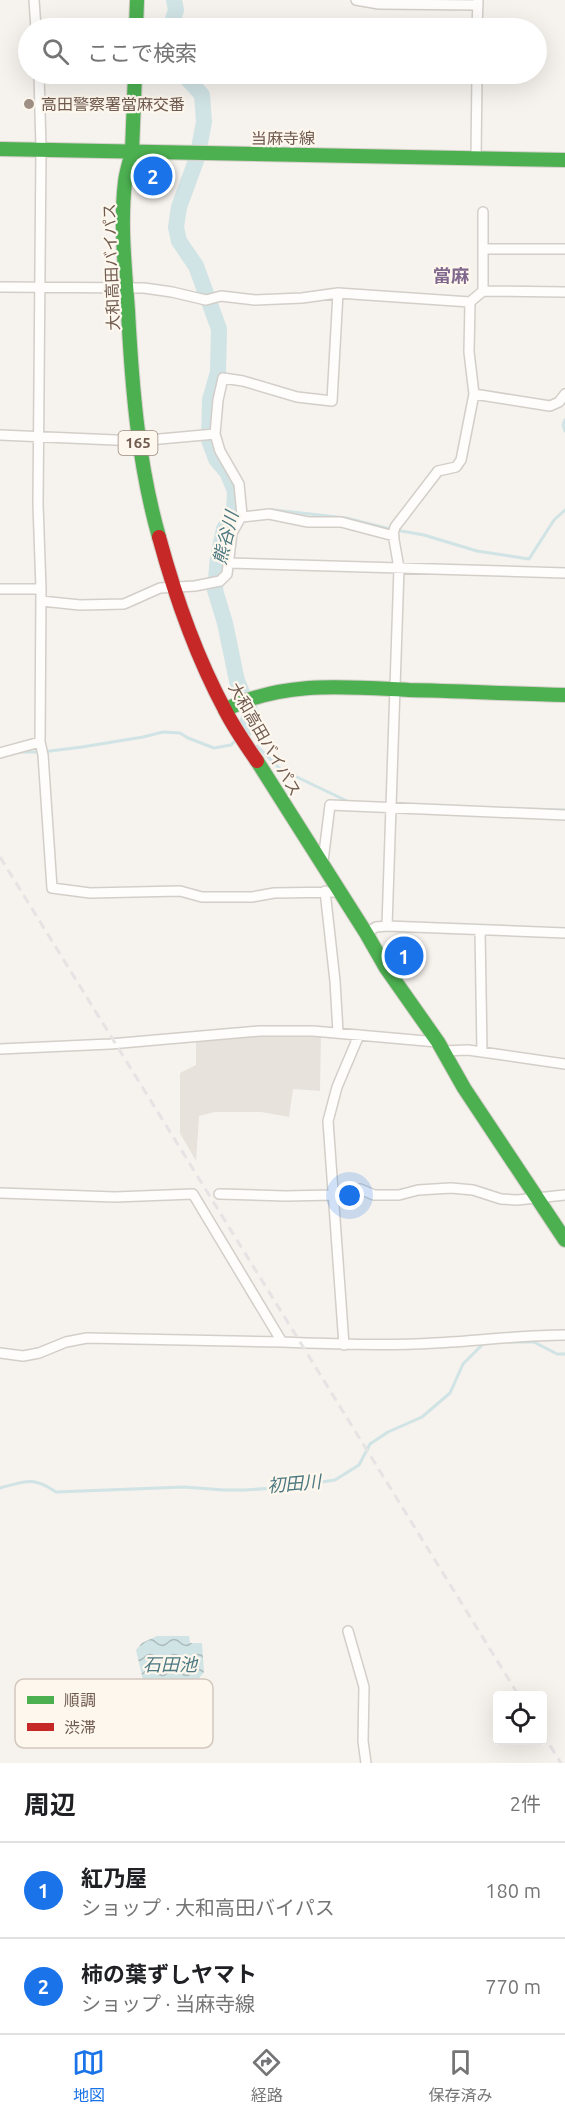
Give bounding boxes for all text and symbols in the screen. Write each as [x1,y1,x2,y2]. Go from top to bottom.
search box [18,18,547,84]
icon: search [39,35,72,68]
text: ここで検索 [87,40,197,65]
place label: 高田警察署當麻交番 [41,95,185,113]
marker: 高田警察署當麻交番 [22,97,36,111]
street label: 当麻寺線 [251,129,315,147]
pin: 2 [134,154,172,198]
street label: 大和高田バイパス [100,203,122,331]
district label: 當麻 [433,265,469,285]
road number: 165 [118,431,158,455]
water label: 熊谷川 [209,507,242,566]
street label: 大和高田バイパス [225,679,305,799]
pin: 1 [384,934,424,978]
your location [335,1181,364,1210]
water label: 初田川 [266,1471,324,1495]
water label: 石田池 [143,1654,199,1674]
legend [15,1679,213,1748]
text: 順調 [64,1691,96,1709]
map controls [493,1691,547,1745]
button: locate [493,1691,547,1745]
text: 渋滞 [64,1718,96,1736]
text: 周辺 [24,1790,76,1819]
text: 2件 [510,1792,541,1815]
text: 紅乃屋 [81,1865,147,1890]
text: 1 [38,1879,49,1902]
text: 180 m [485,1879,541,1902]
text: ショップ · 大和高田バイパス [81,1896,335,1919]
text: 柿の葉ずしヤマト [81,1961,257,1986]
text: 2 [38,1975,49,1998]
text: 770 m [485,1975,541,1998]
text: ショップ · 当麻寺線 [81,1992,255,2015]
tab: 地図 [72,2046,105,2106]
tab: 経路 [250,2046,283,2106]
tab: 保存済み [428,2046,492,2106]

